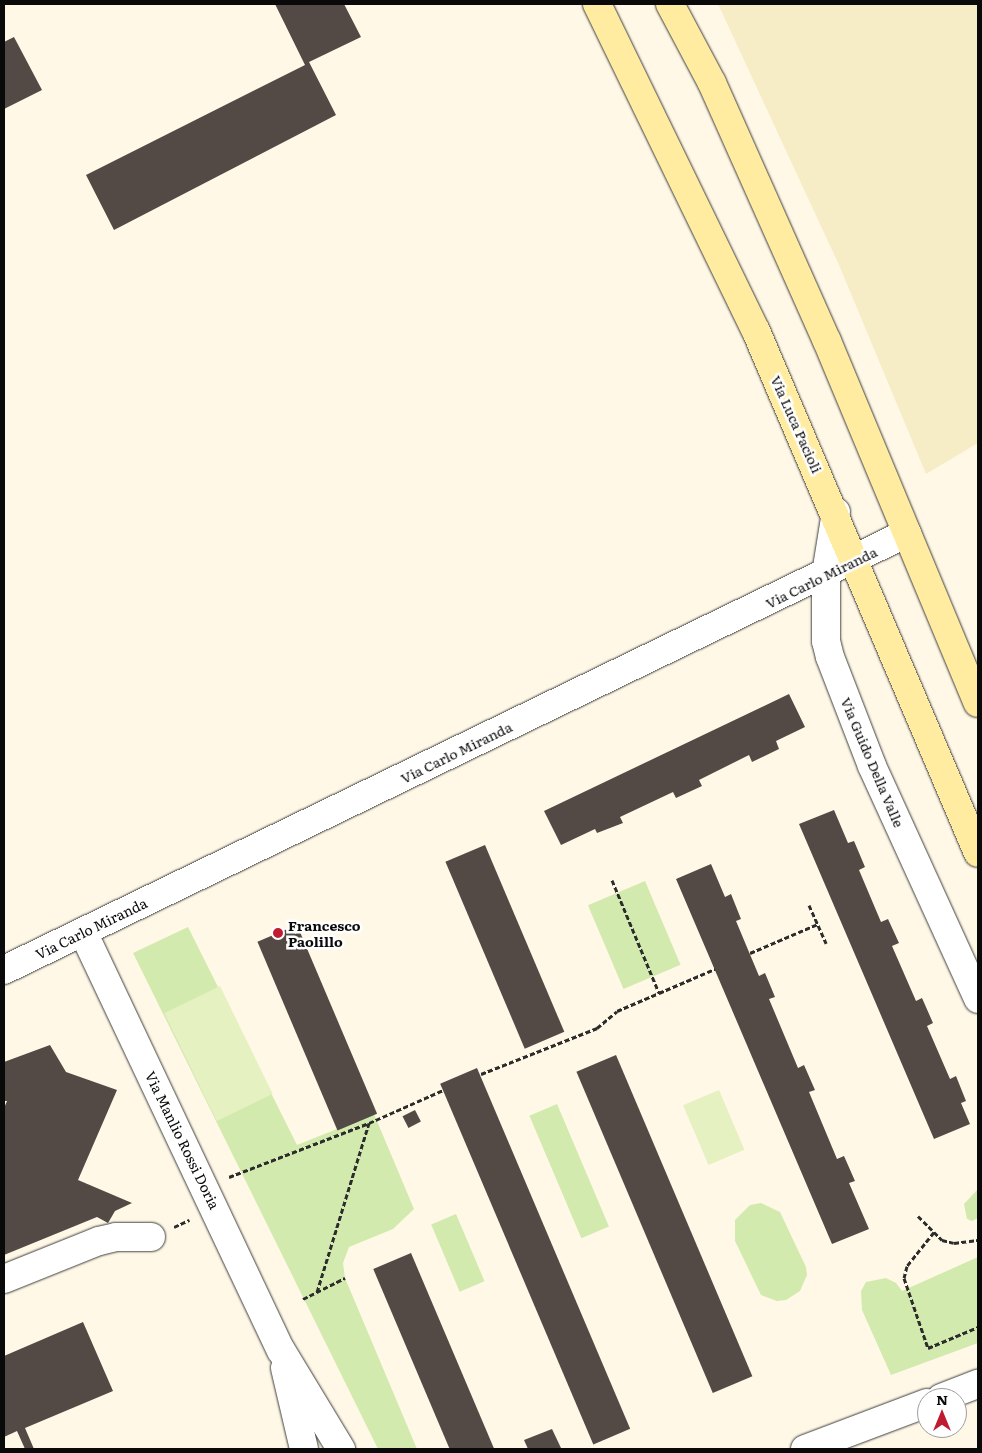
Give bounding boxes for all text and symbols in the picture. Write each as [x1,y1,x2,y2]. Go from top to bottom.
street label: Via Luca Pacioli [768,373,826,475]
street label: Via Carlo Miranda [762,543,880,611]
street label: Via Guido Della Valle [838,694,908,830]
street label: Via Carlo Miranda [397,718,515,786]
street label: Via Carlo Miranda [32,894,150,962]
place label: Francesco Paolillo [288,917,361,950]
marker: Francesco Paolillo [272,927,284,939]
street label: Via Manlio Rossi Doria [142,1068,224,1212]
north arrow [917,1388,967,1438]
text: N [936,1389,948,1409]

